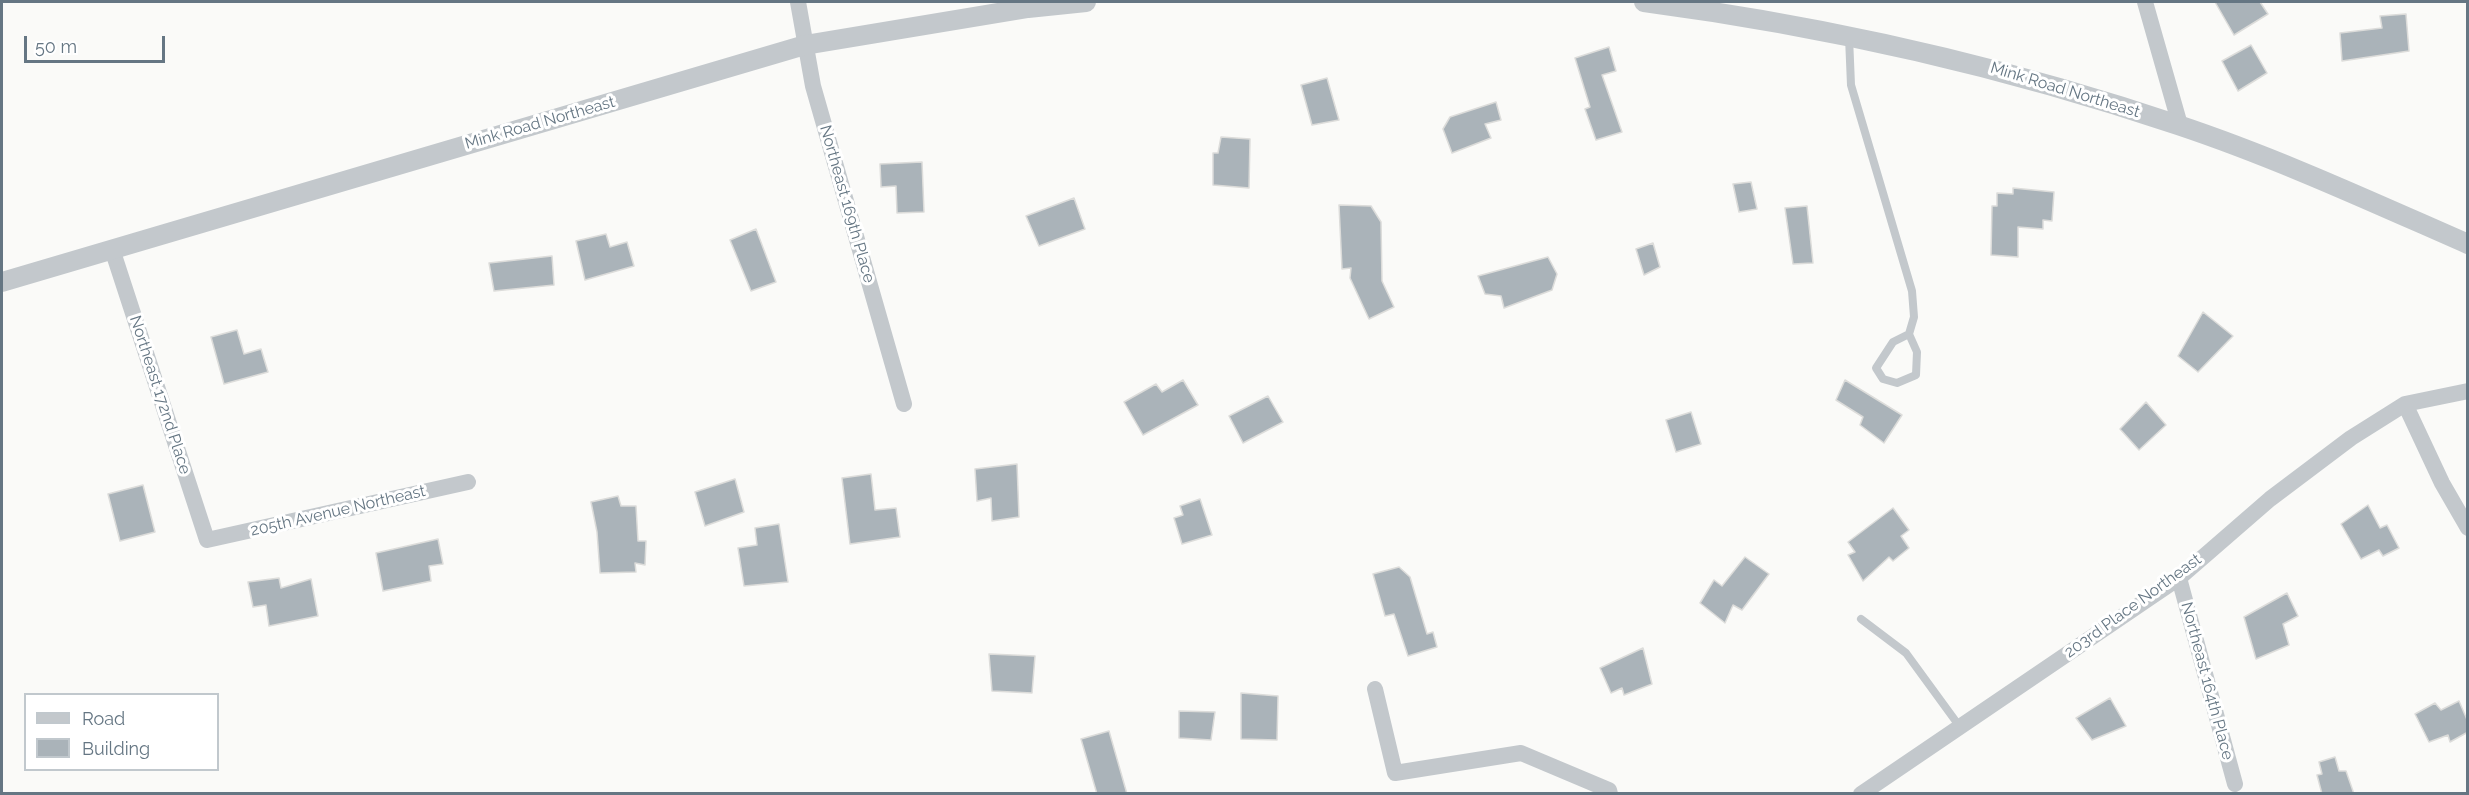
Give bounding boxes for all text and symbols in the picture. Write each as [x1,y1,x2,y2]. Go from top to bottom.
scale bar [27,24,168,62]
text: 50 m [35,36,77,57]
street label: Mink Road Northeast [1988,58,2142,122]
street label: Mink Road Northeast [463,92,617,154]
street label: Northeast 169th Place [815,123,879,285]
street label: Northeast 172nd Place [125,313,195,477]
street label: 205th Avenue Northeast [249,482,427,540]
street label: 203rd Place Northeast [2061,550,2205,662]
street label: Northeast 164th Place [2177,600,2237,762]
legend [24,693,219,771]
text: Road [82,708,125,729]
text: Building [82,738,150,759]

